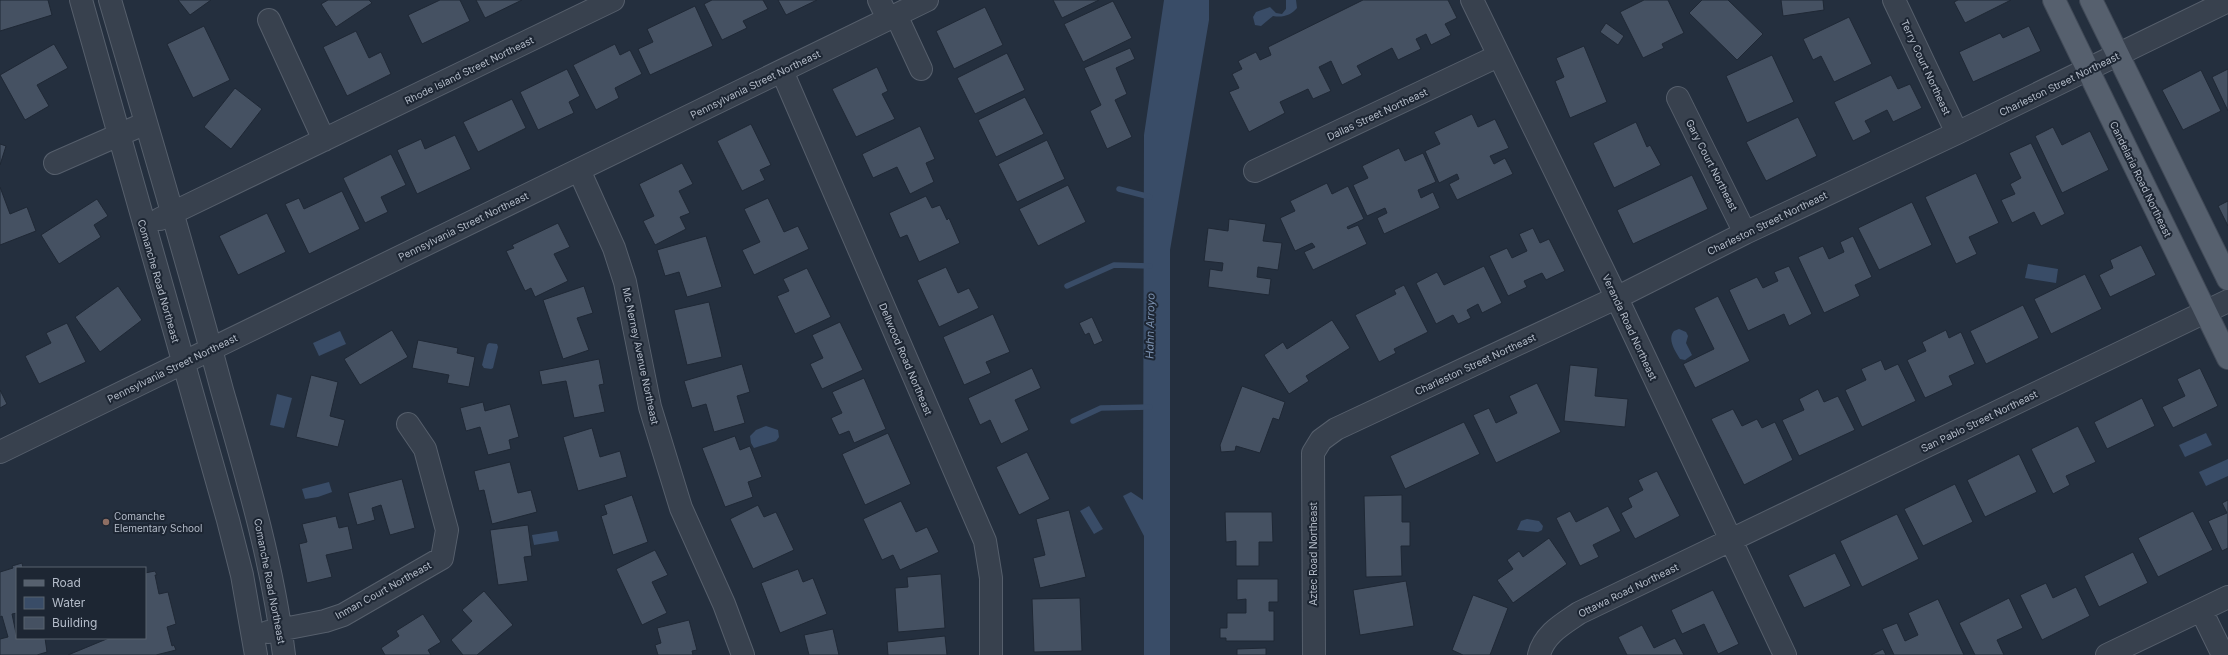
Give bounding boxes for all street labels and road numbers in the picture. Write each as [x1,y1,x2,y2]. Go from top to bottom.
street label: Terry Court Northeast [1899,17,1954,117]
street label: Rhode Island Street Northeast [403,33,536,106]
street label: Pennsylvania Street Northeast [688,47,823,121]
street label: Charleston Street Northeast [1997,49,2122,118]
street label: Dallas Street Northeast [1325,85,1430,143]
street label: Gary Court Northeast [1684,117,1741,214]
street label: Candelaria Road Northeast [2108,119,2175,239]
street label: Charleston Street Northeast [1705,188,1830,257]
street label: Pennsylvania Street Northeast [396,189,531,263]
street label: Comanche Road Northeast [136,218,183,345]
street label: Veranda Road Northeast [1600,272,1660,383]
street label: Mc Nerney Avenue Northeast [621,287,662,426]
street label: Dellwood Road Northeast [877,301,935,417]
street label: Charleston Street Northeast [1413,330,1538,397]
street label: Pennsylvania Street Northeast [105,331,240,405]
street label: San Pablo Street Northeast [1919,387,2040,454]
street label: Aztec Road Northeast [1307,501,1319,606]
street label: Comanche Road Northeast [252,517,288,645]
street label: Inman Court Northeast [333,558,434,621]
street label: Ottawa Road Northeast [1576,560,1681,619]

